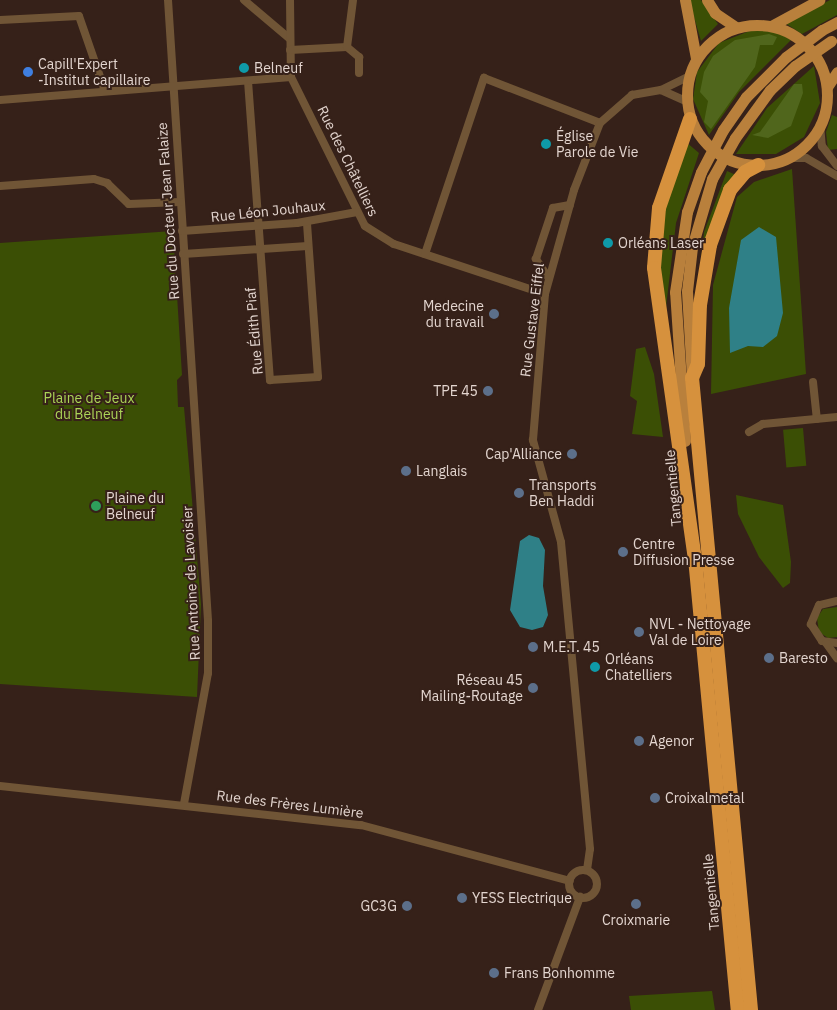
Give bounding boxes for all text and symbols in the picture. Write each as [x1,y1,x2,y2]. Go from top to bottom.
place label: Capill'Expert -Institut capillaire [38,56,150,88]
place label: Belneuf [254,60,303,76]
marker: Belneuf [238,62,250,74]
marker: Capill'Expert -Institut capillaire [22,66,34,78]
street label: Rue des Châtelliers [314,103,382,219]
street label: Rue du Docteur Jean Falaize [153,122,183,300]
place label: Église Parole de Vie [556,128,638,160]
marker: Église Parole de Vie [540,138,552,150]
street label: Rue Léon Jouhaux [210,197,326,225]
place label: Orléans Laser [618,235,704,251]
marker: Orléans Laser [602,237,614,249]
street label: Rue Gustave Eiffel [517,262,547,378]
street label: Rue Édith Piaf [242,287,266,375]
place label: Medecine du travail [423,298,484,331]
marker: Medecine du travail [488,308,500,320]
place label: TPE 45 [433,383,478,399]
marker: TPE 45 [482,385,494,397]
park label: Plaine de Jeux du Belneuf [43,390,135,422]
place label: Cap'Alliance [485,446,562,462]
marker: Cap'Alliance [566,448,578,460]
street label: Tangentielle [661,449,685,527]
place label: Langlais [416,463,467,479]
marker: Langlais [400,465,412,477]
place label: Transports Ben Haddi [529,477,597,510]
marker: Transports Ben Haddi [513,487,525,499]
place label: Plaine du Belneuf [106,490,164,522]
marker: Plaine du Belneuf [90,500,102,512]
street label: Rue Antoine de Lavoisier [179,505,203,661]
place label: Centre Diffusion Presse [633,536,735,568]
marker: Centre Diffusion Presse [617,546,629,558]
place label: NVL - Nettoyage Val de Loire [649,616,751,648]
marker: NVL - Nettoyage Val de Loire [633,626,645,638]
place label: M.E.T. 45 [543,639,600,655]
marker: M.E.T. 45 [527,641,539,653]
place label: Baresto [779,650,828,666]
place label: Orléans Chatelliers [605,651,672,684]
marker: Baresto [763,652,775,664]
marker: Orléans Chatelliers [589,661,601,673]
place label: Réseau 45 Mailing-Routage [420,672,523,704]
marker: Réseau 45 Mailing-Routage [527,682,539,694]
place label: Agenor [649,733,694,749]
marker: Agenor [633,735,645,747]
street label: Rue des Frères Lumière [216,787,364,821]
place label: Croixalmetal [665,790,745,806]
marker: Croixalmetal [649,792,661,804]
street label: Tangentielle [699,853,723,931]
place label: YESS Electrique [472,890,572,906]
marker: YESS Electrique [456,892,468,904]
place label: GC3G [360,898,397,914]
marker: Croixmarie [630,898,642,910]
marker: GC3G [401,900,413,912]
place label: Croixmarie [602,912,670,928]
place label: Frans Bonhomme [504,965,615,981]
marker: Frans Bonhomme [488,967,500,979]

